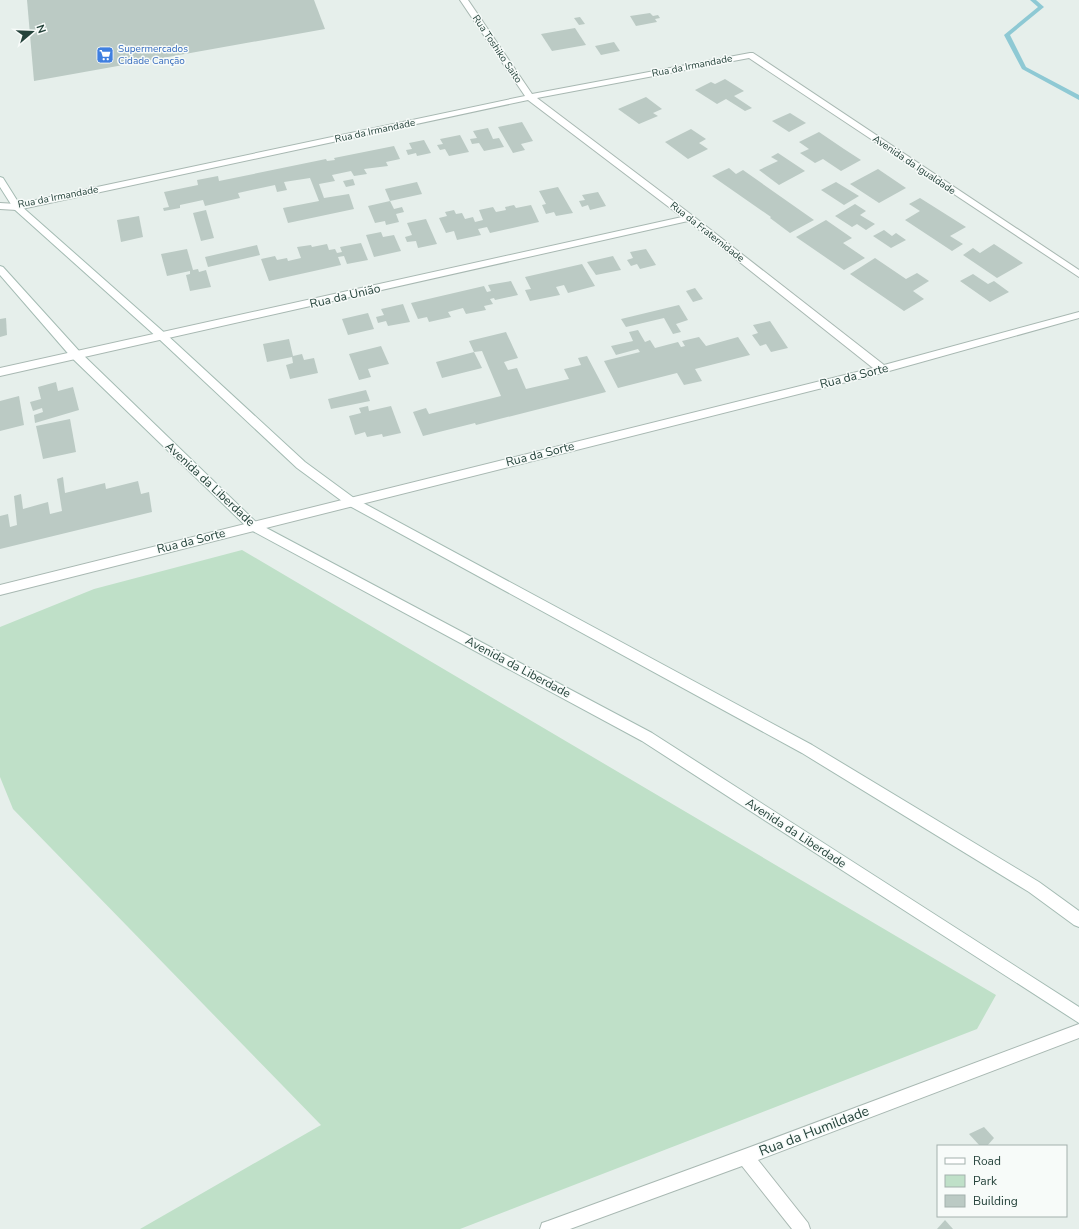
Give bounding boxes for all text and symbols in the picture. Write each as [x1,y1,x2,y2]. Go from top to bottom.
north arrow [12,12,52,52]
street label: Rua Toshiko Saito [469,12,525,86]
text: N [33,23,49,35]
place label: Supermercados Cidade Canção [118,42,188,68]
supermarket icon: Supermercados Cidade Canção [95,45,115,65]
street label: Rua da Irmandade [650,51,734,81]
street label: Rua da Irmandade [334,116,416,146]
street label: Avenida da Igualdade [870,132,958,198]
street label: Rua da Irmandade [16,182,100,212]
street label: Rua da Fraternidade [667,199,747,265]
street label: Rua da União [308,280,382,312]
street label: Rua da Sorte [818,360,890,392]
street label: Avenida da Liberdade [162,438,258,530]
street label: Rua da Sorte [504,438,576,470]
street label: Rua da Sorte [155,525,227,557]
street label: Avenida da Liberdade [463,632,573,702]
street label: Avenida da Liberdade [743,794,849,872]
street label: Rua da Humildade [756,1101,872,1161]
legend [937,1145,1067,1217]
text: Road [973,1153,1001,1169]
text: Park [973,1173,998,1189]
text: Building [973,1193,1018,1209]

